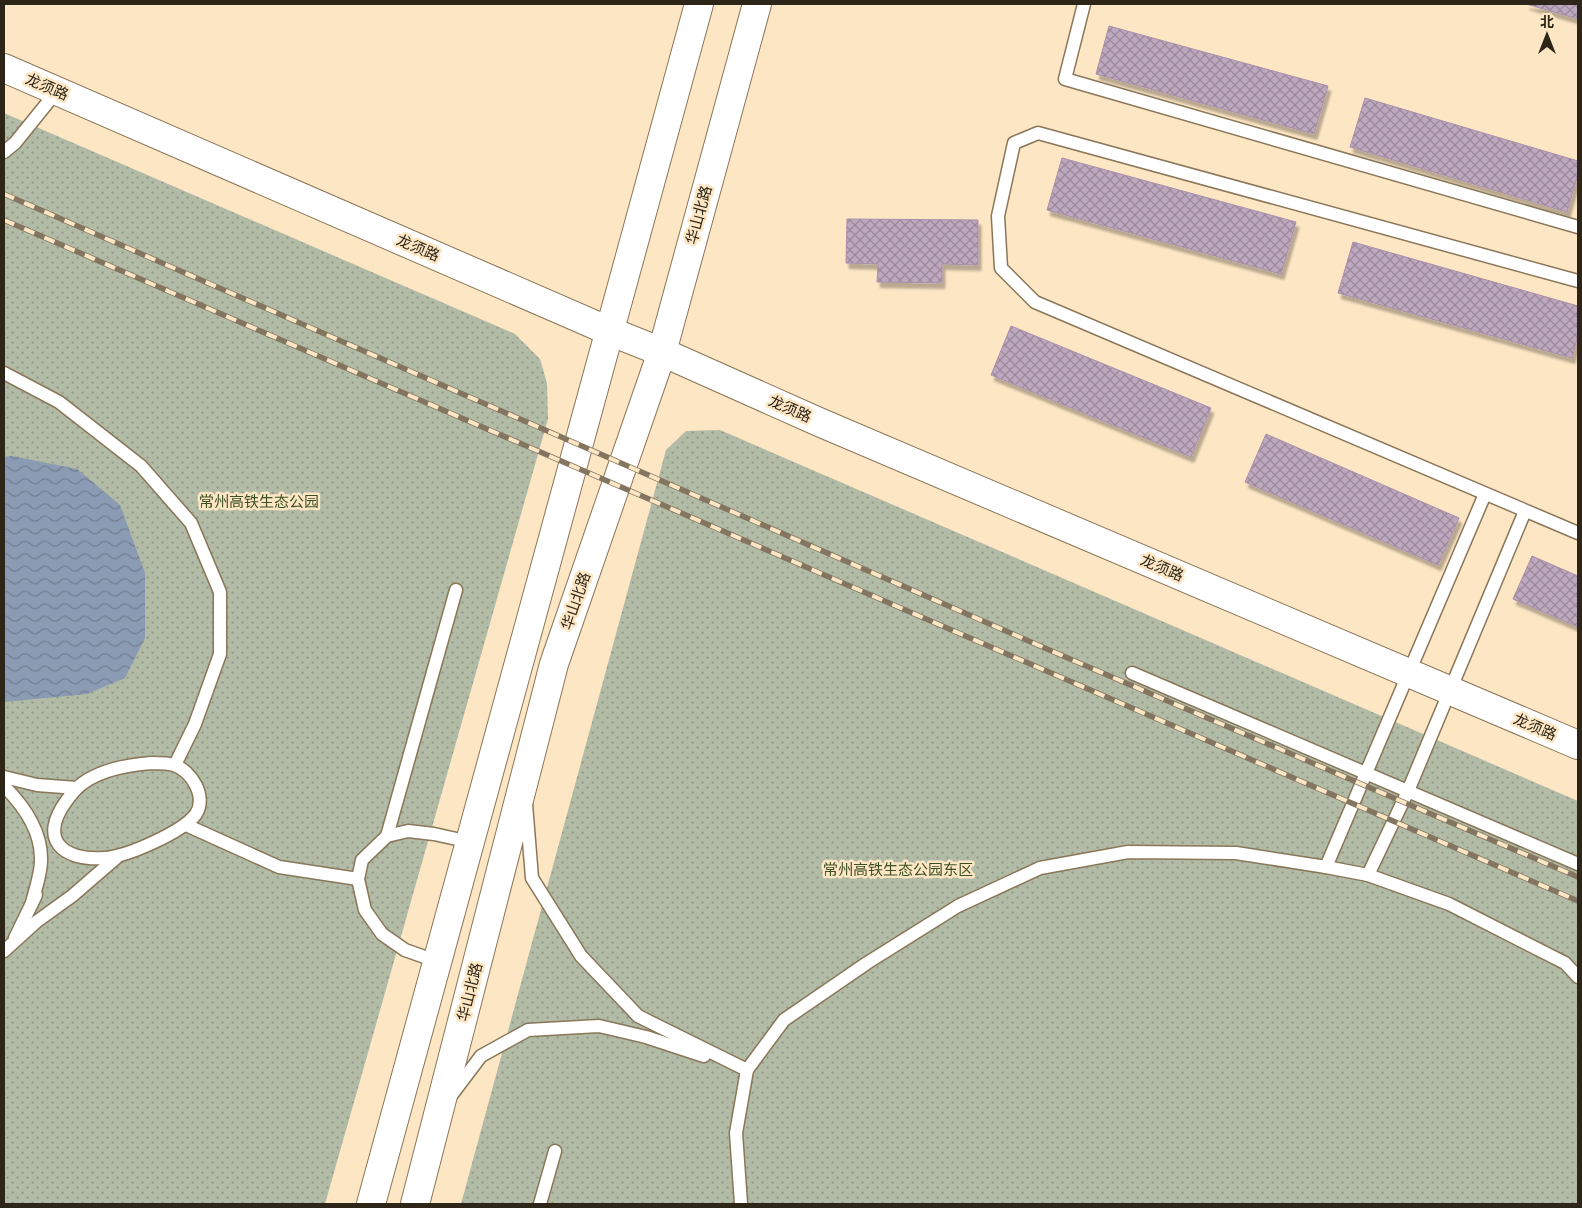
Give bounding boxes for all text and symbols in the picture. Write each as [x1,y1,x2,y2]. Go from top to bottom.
north arrow [1522,10,1572,60]
text: 北 [1540,14,1554,31]
street label: 龙须路 [22,70,71,105]
street label: 华山北路 [683,184,716,247]
street label: 龙须路 [393,231,442,266]
street label: 龙须路 [765,392,814,427]
park label: 常州高铁生态公园 [199,493,319,512]
street label: 龙须路 [1137,551,1186,586]
street label: 华山北路 [558,570,595,633]
street label: 龙须路 [1510,710,1559,745]
park label: 常州高铁生态公园东区 [823,861,973,880]
street label: 华山北路 [454,961,487,1024]

